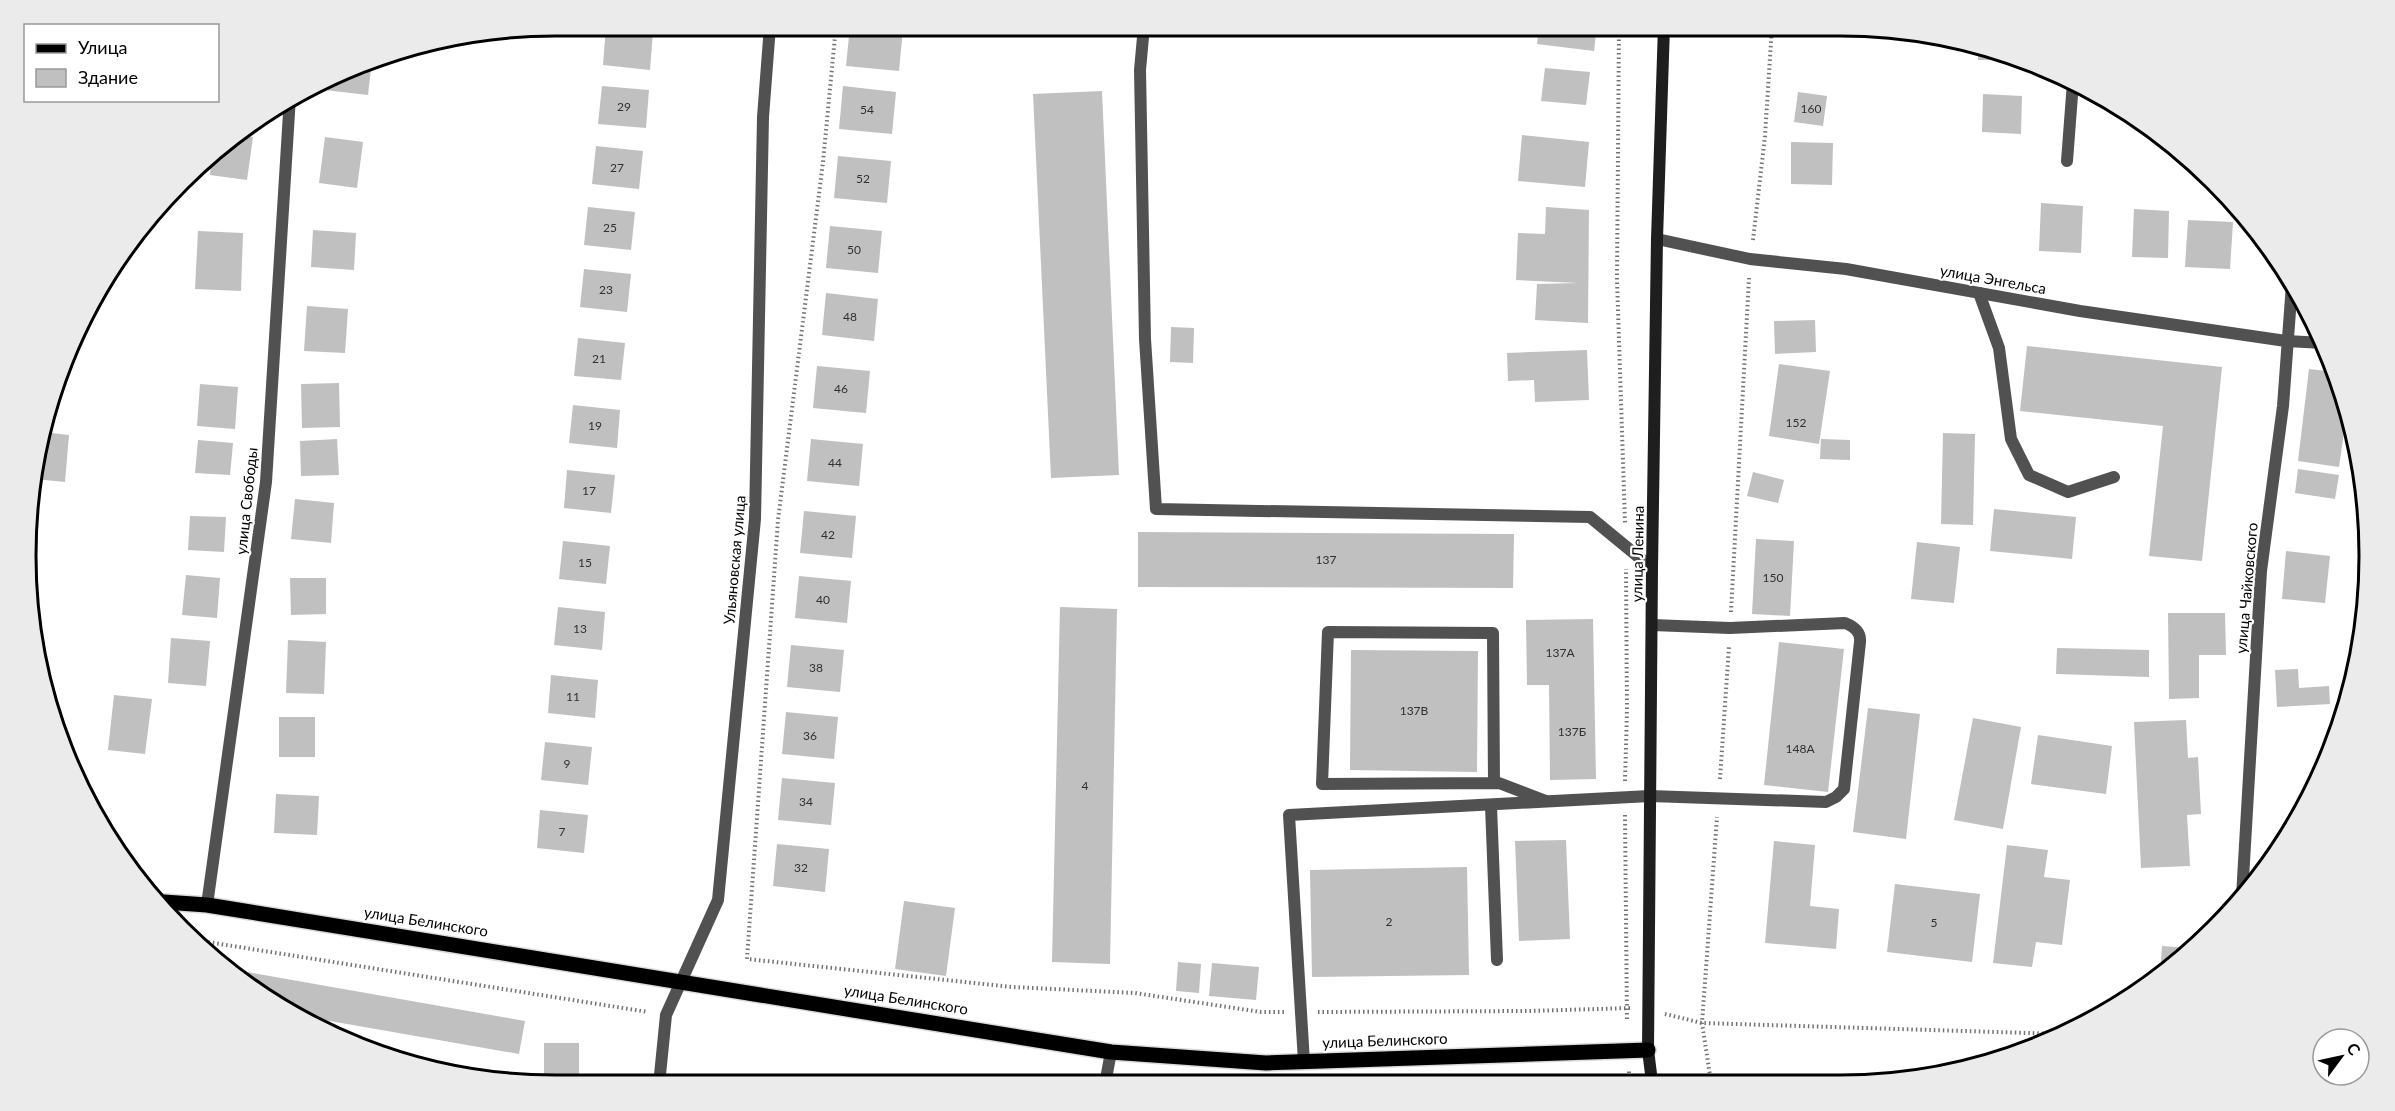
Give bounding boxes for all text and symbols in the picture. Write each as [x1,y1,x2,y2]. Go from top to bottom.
legend [24,24,219,102]
text: Улица [78,36,128,58]
text: Здание [78,66,138,88]
house number: 29 [617,99,631,114]
house number: 160 [1801,101,1821,116]
house number: 54 [860,102,874,117]
house number: 27 [610,160,624,175]
house number: 52 [856,171,870,186]
house number: 25 [603,220,617,235]
house number: 50 [847,242,861,257]
street label: улица Энгельса [1939,261,2048,297]
house number: 23 [599,282,613,297]
house number: 48 [843,309,857,324]
house number: 21 [592,351,606,366]
house number: 46 [834,381,848,396]
house number: 152 [1786,415,1806,430]
house number: 19 [588,418,602,433]
street label: улица Свободы [231,446,261,555]
house number: 44 [828,455,842,470]
house number: 17 [582,483,596,498]
street label: Ульяновская улица [719,495,749,625]
street label: улица Ленина [1627,506,1647,602]
street label: улица Чайковского [2231,522,2261,654]
house number: 42 [821,527,835,542]
house number: 137 [1316,552,1336,567]
house number: 15 [578,555,592,570]
house number: 150 [1763,570,1783,585]
house number: 40 [816,592,830,607]
house number: 13 [573,621,587,636]
house number: 137А [1546,645,1575,660]
house number: 38 [809,660,823,675]
house number: 11 [566,689,580,704]
house number: 137В [1400,703,1429,718]
house number: 137Б [1558,724,1586,739]
house number: 36 [803,728,817,743]
house number: 148А [1786,741,1815,756]
house number: 9 [564,756,571,771]
house number: 4 [1082,778,1089,793]
house number: 34 [799,794,813,809]
house number: 7 [559,824,566,839]
house number: 32 [794,860,808,875]
street label: улица Белинского [363,902,489,940]
house number: 2 [1386,914,1393,929]
house number: 5 [1931,915,1938,930]
street label: улица Белинского [843,980,969,1018]
north arrow [2311,1027,2371,1087]
street label: улица Белинского [1322,1029,1448,1051]
text: С [2343,1039,2365,1059]

